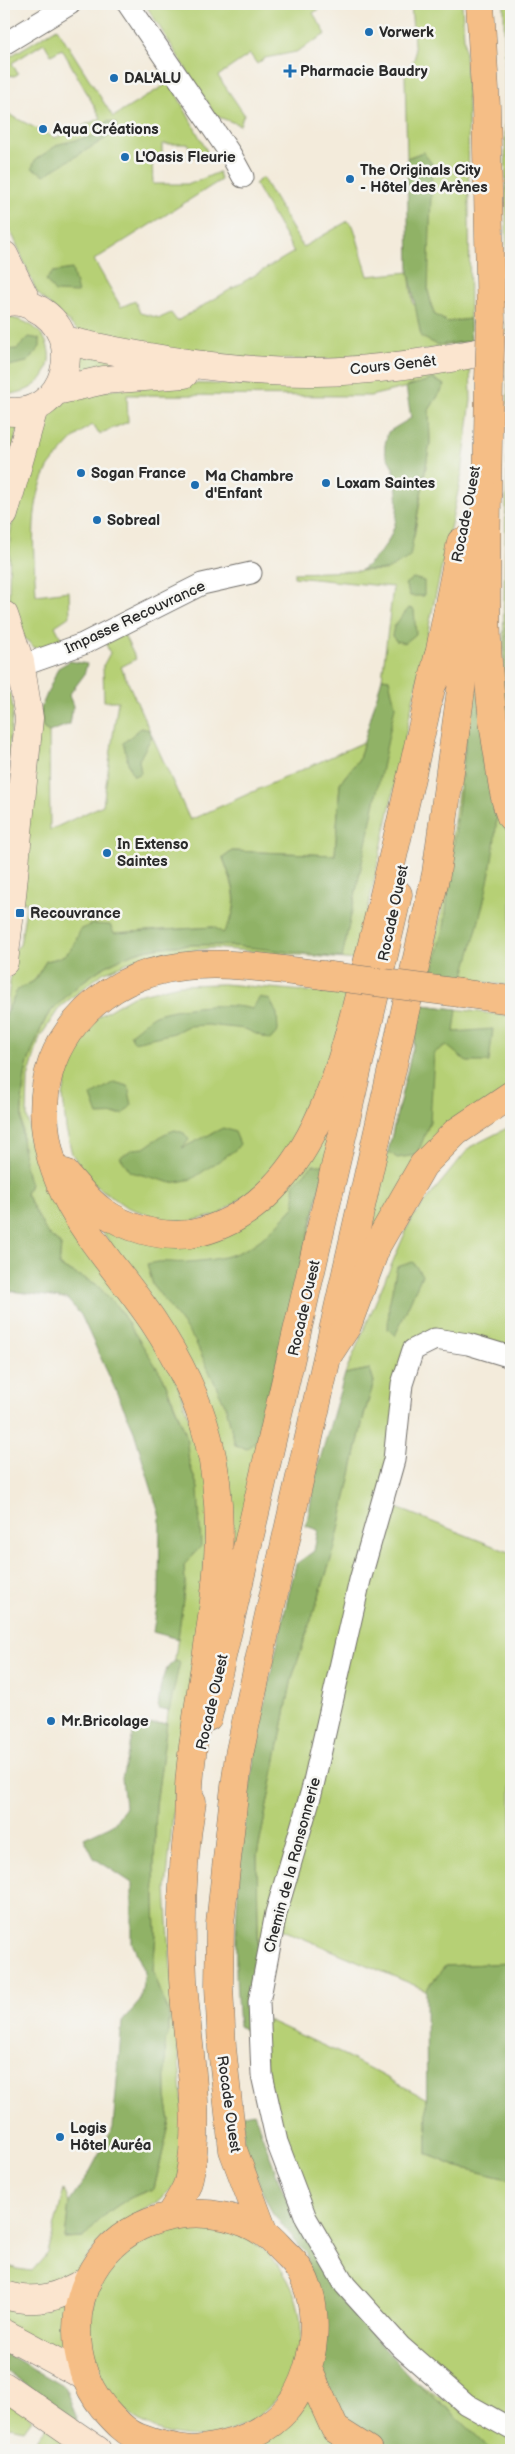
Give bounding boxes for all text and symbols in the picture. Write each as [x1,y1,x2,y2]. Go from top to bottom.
place label: Vorwerk [379,23,434,42]
marker: Vorwerk [363,26,375,38]
place label: Pharmacie Baudry [300,62,428,81]
marker: Pharmacie Baudry [284,65,296,77]
place label: DAL'ALU [124,69,181,88]
marker: DAL'ALU [108,72,120,84]
place label: Aqua Créations [52,120,159,139]
marker: Aqua Créations [37,123,49,135]
place label: L'Oasis Fleurie [135,148,236,167]
marker: L'Oasis Fleurie [119,151,131,163]
place label: The Originals City - Hôtel des Arènes [360,161,488,197]
marker: The Originals City - Hôtel des Arènes [344,173,356,185]
street label: Cours Genêt [349,351,437,379]
place label: Sogan France [91,464,186,483]
street label: Rocade Ouest [448,464,485,564]
marker: Sogan France [75,467,87,479]
place label: Ma Chambre d'Enfant [205,467,294,503]
place label: Loxam Saintes [336,474,435,493]
marker: Loxam Saintes [320,477,332,489]
marker: Ma Chambre d'Enfant [189,479,201,491]
place label: Sobreal [107,511,160,530]
marker: Sobreal [91,514,103,526]
street label: Impasse Recouvrance [62,577,208,658]
place label: In Extenso Saintes [117,835,189,871]
marker: In Extenso Saintes [101,847,113,859]
street label: Rocade Ouest [374,863,413,963]
place label: Recouvrance [30,904,121,923]
marker: Recouvrance [14,907,26,919]
street label: Rocade Ouest [284,1258,325,1358]
street label: Rocade Ouest [192,1652,233,1752]
place label: Mr.Bricolage [61,1712,149,1731]
marker: Mr.Bricolage [45,1715,57,1727]
street label: Chemin de la Ransonnerie [260,1775,325,1955]
street label: Rocade Ouest [212,2054,245,2154]
place label: Logis Hôtel Auréa [70,2119,151,2155]
marker: Logis Hôtel Auréa [54,2131,66,2143]

